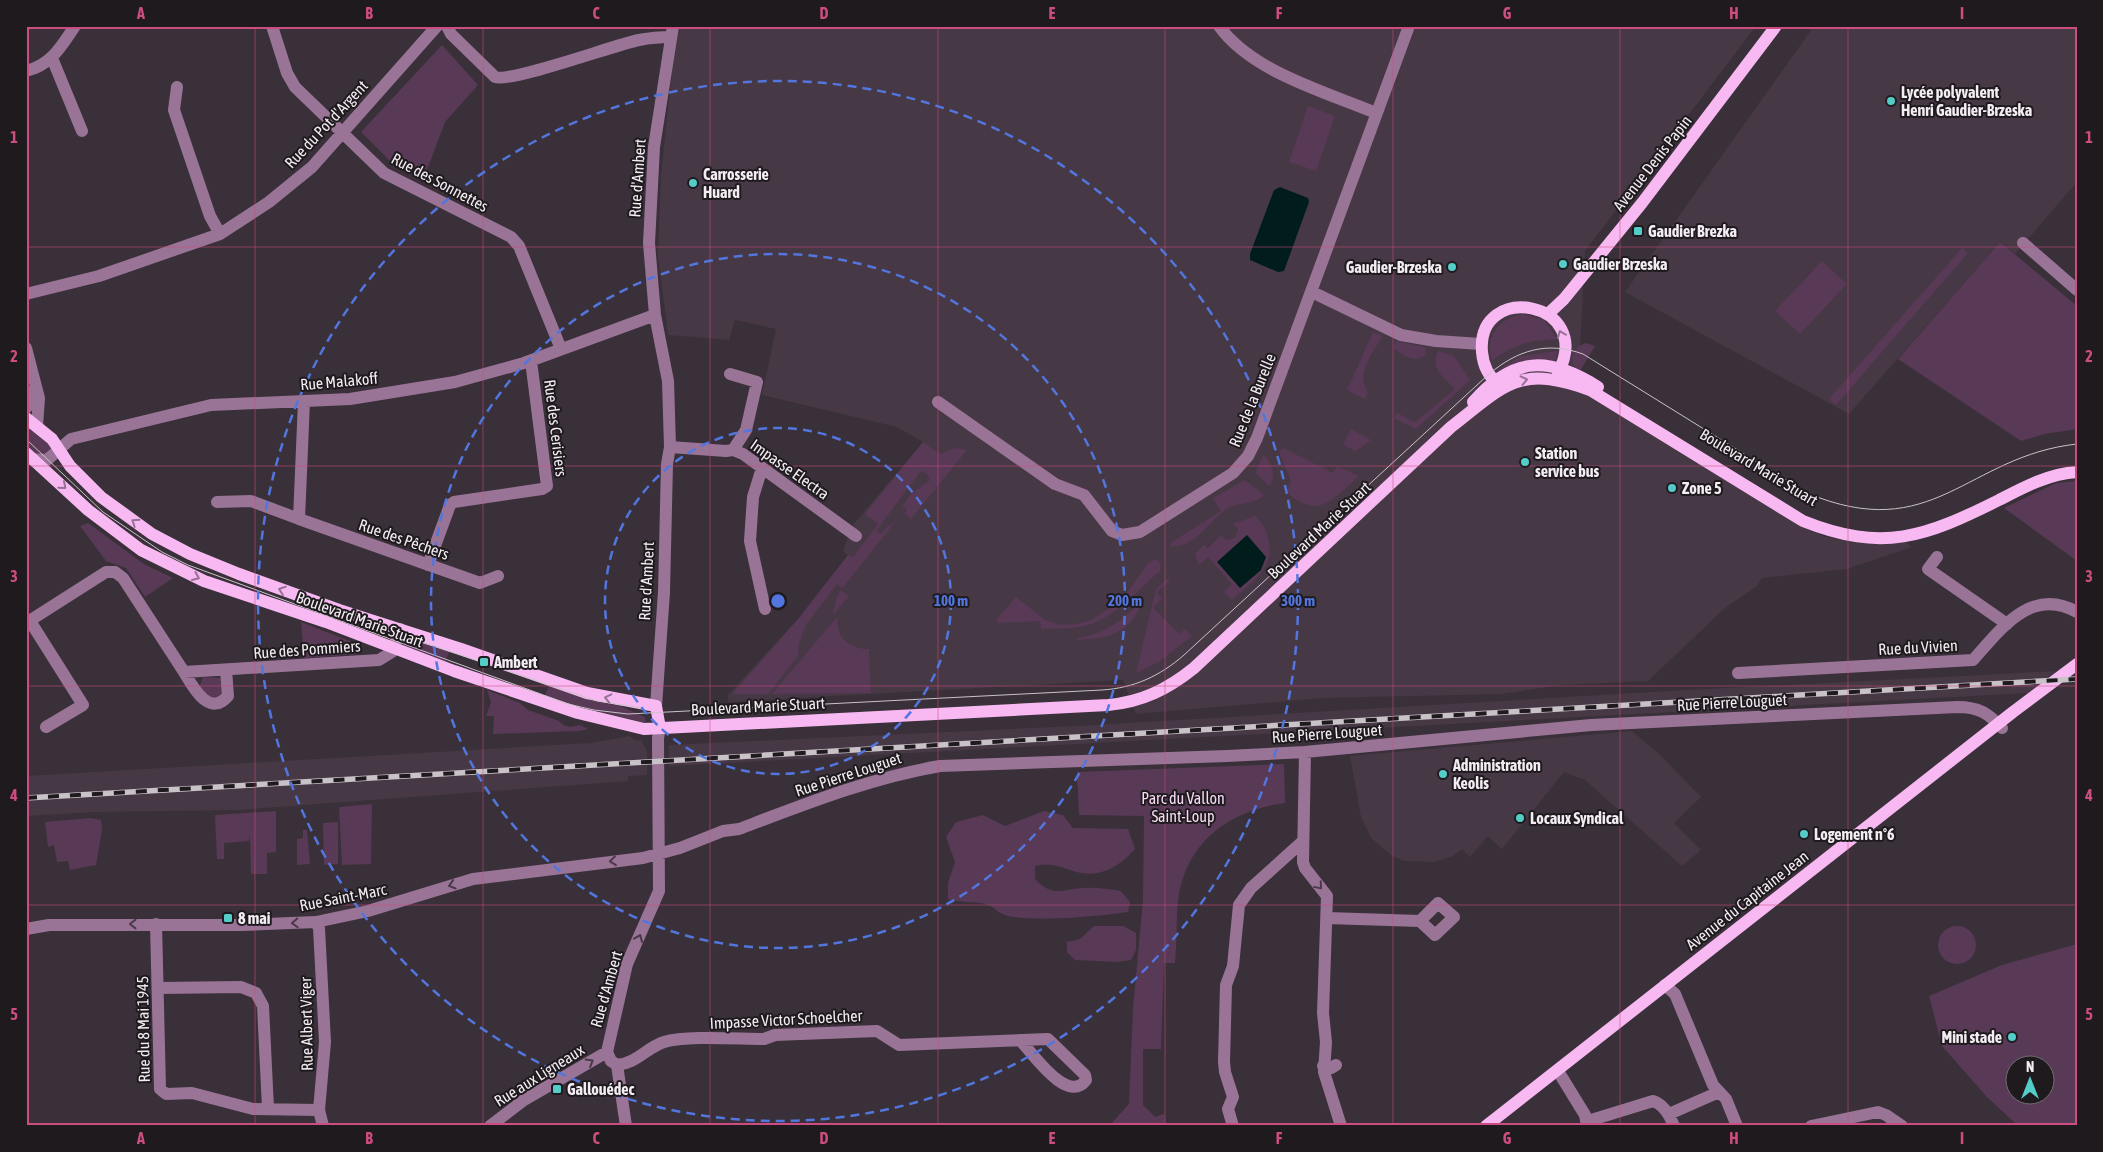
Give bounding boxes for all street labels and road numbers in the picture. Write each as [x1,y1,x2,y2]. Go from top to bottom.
street label: Rue du Pot d'Argent [281,76,372,172]
street label: Avenue Denis Papin [1609,112,1696,215]
street label: Rue d'Ambert [625,138,649,218]
street label: Rue des Sonnettes [389,149,492,215]
street label: Rue de la Burelle [1225,351,1279,449]
street label: Rue Malakoff [299,369,379,393]
street label: Rue des Cerisiers [541,378,571,478]
street label: Boulevard Marie Stuart [1697,425,1821,509]
street label: Impasse Electra [747,435,833,504]
street label: Boulevard Marie Stuart [1264,477,1374,582]
street label: Rue des Pêchers [357,515,452,563]
street label: Rue d'Ambert [635,541,657,621]
street label: Boulevard Marie Stuart [294,588,426,651]
street label: Rue des Pommiers [253,636,362,662]
street label: Rue du Vivien [1878,636,1958,658]
street label: Rue Pierre Louguet [1676,690,1788,715]
street label: Boulevard Marie Stuart [691,693,826,718]
street label: Rue Pierre Louguet [1271,720,1383,747]
street label: Rue Pierre Louguet [793,748,904,801]
street label: Avenue du Capitaine Jean [1682,847,1812,954]
street label: Rue Saint-Marc [298,880,388,914]
street label: Rue d'Ambert [586,948,626,1029]
street label: Rue du 8 Mai 1945 [133,976,153,1082]
street label: Rue Albert Viger [296,977,317,1071]
street label: Impasse Victor Schoelcher [709,1006,863,1033]
street label: Rue aux Ligneaux [491,1040,588,1111]

